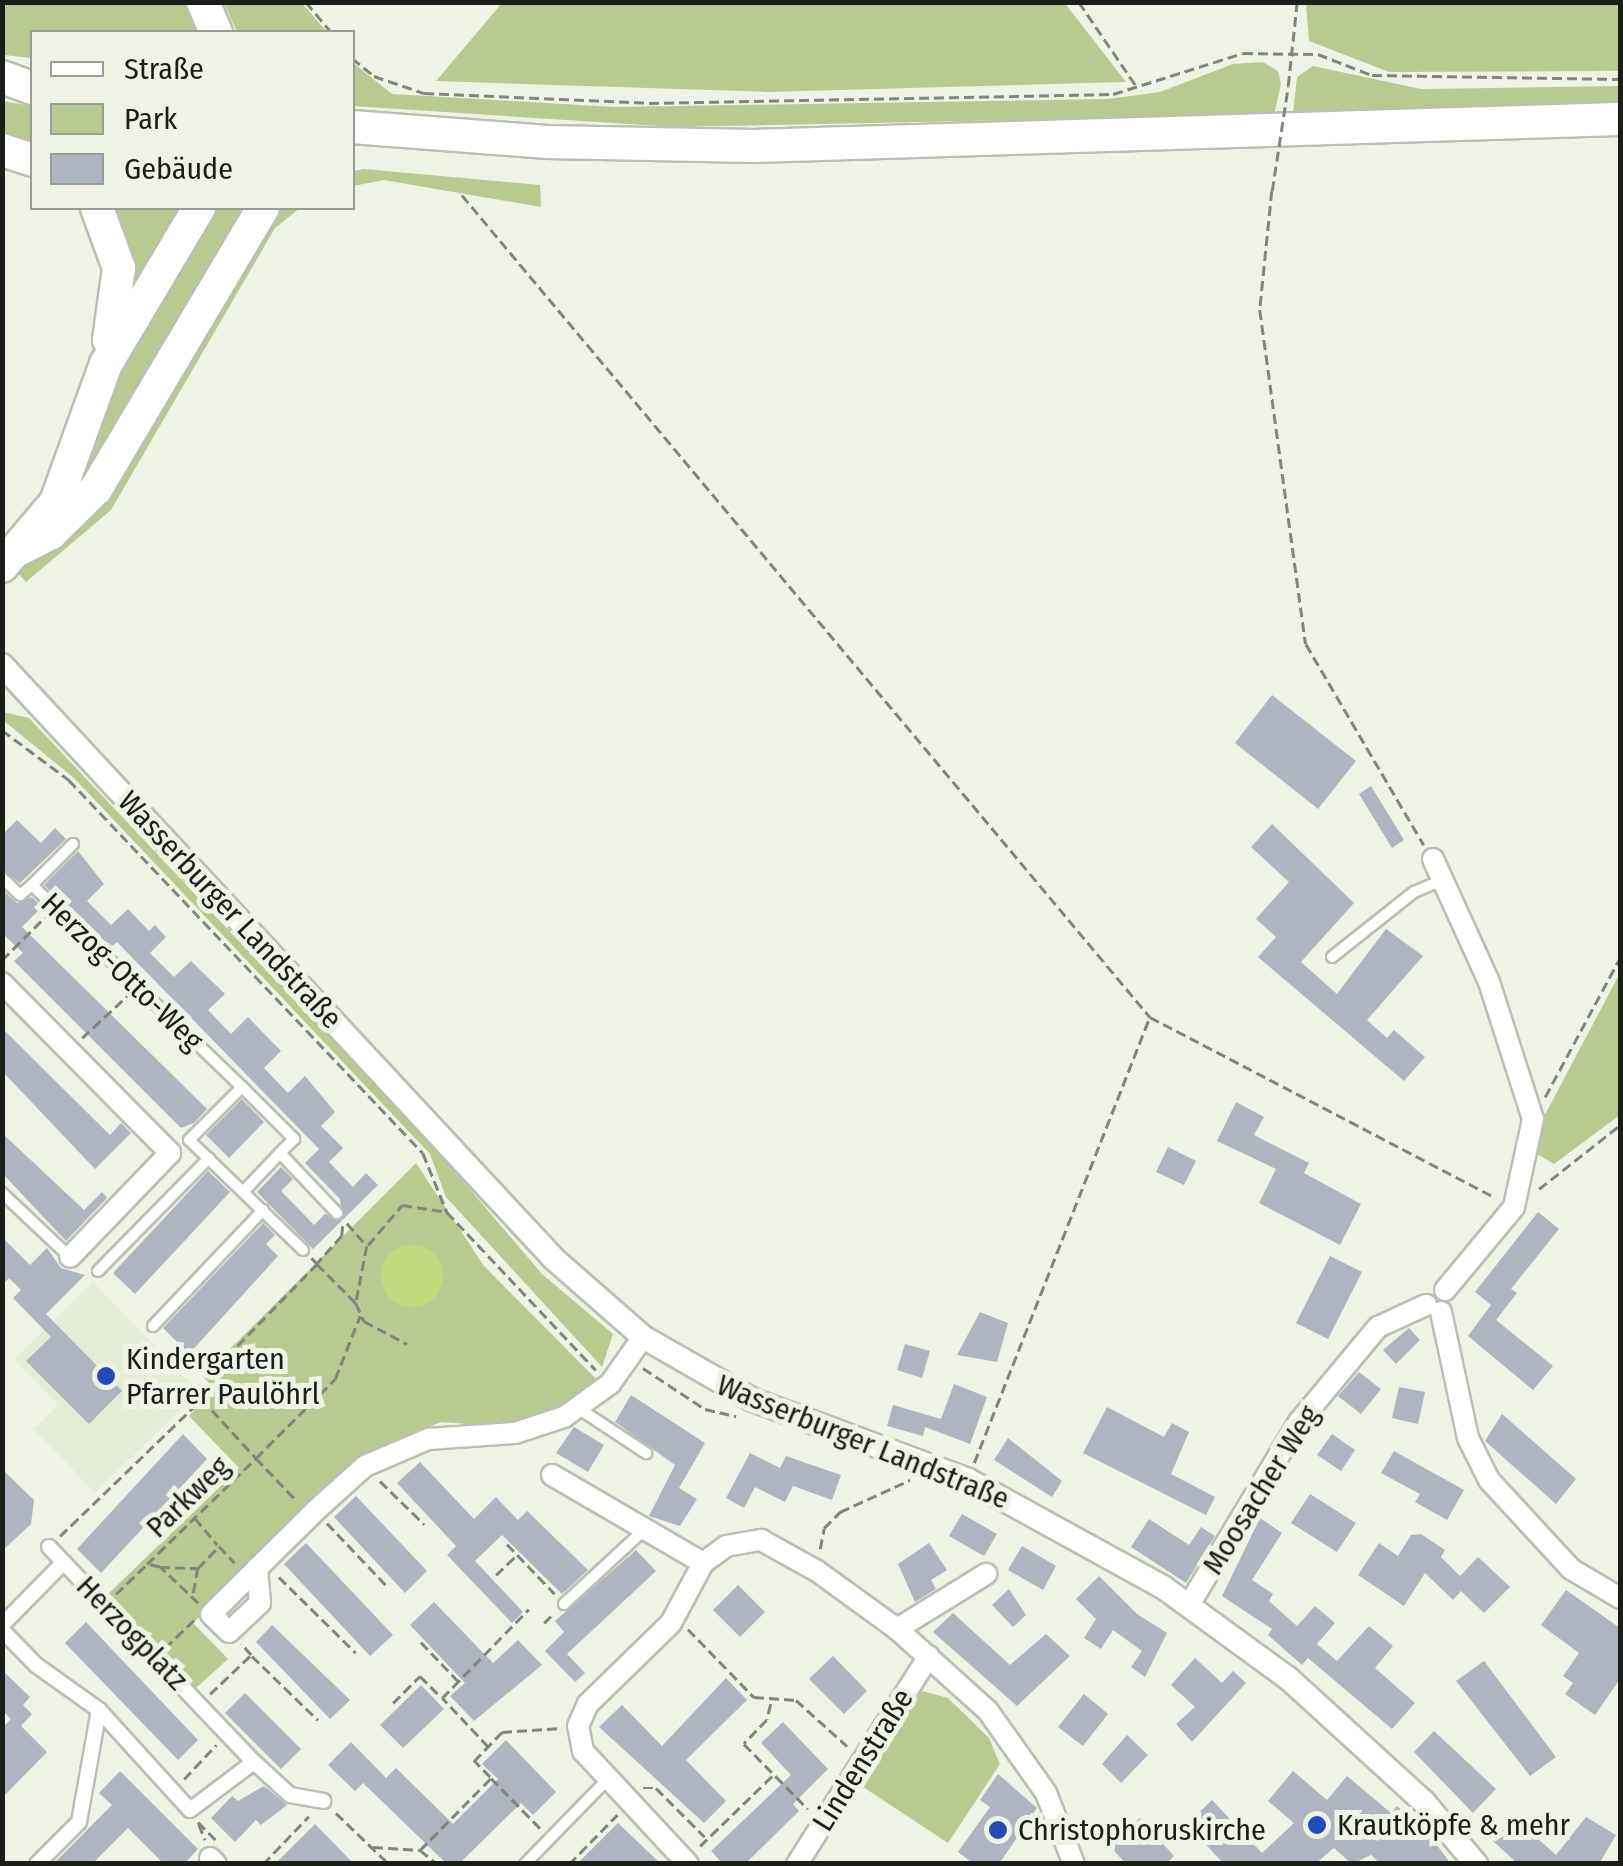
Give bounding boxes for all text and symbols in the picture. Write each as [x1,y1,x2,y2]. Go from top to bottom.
legend [30,30,355,210]
text: Straße [124,51,204,87]
text: Park [124,101,177,137]
text: Gebäude [124,151,233,187]
street label: Wasserburger Landstraße [111,784,349,1036]
street label: Herzog-Otto-Weg [33,886,211,1058]
place label: Kindergarten Pfarrer Paulöhrl [126,1341,320,1412]
marker: Kindergarten Pfarrer Paulöhrl [95,1365,117,1387]
street label: Wasserburger Landstraße [712,1367,1014,1517]
street label: Moosacher Weg [1195,1399,1327,1581]
street label: Parkweg [139,1449,237,1545]
street label: Herzogplatz [69,1568,195,1698]
street label: Lindenstraße [805,1682,921,1838]
place label: Krautköpfe & mehr [1337,1807,1570,1843]
place label: Christophoruskirche [1018,1812,1266,1848]
marker: Krautköpfe & mehr [1306,1814,1328,1836]
marker: Christophoruskirche [987,1819,1009,1841]

